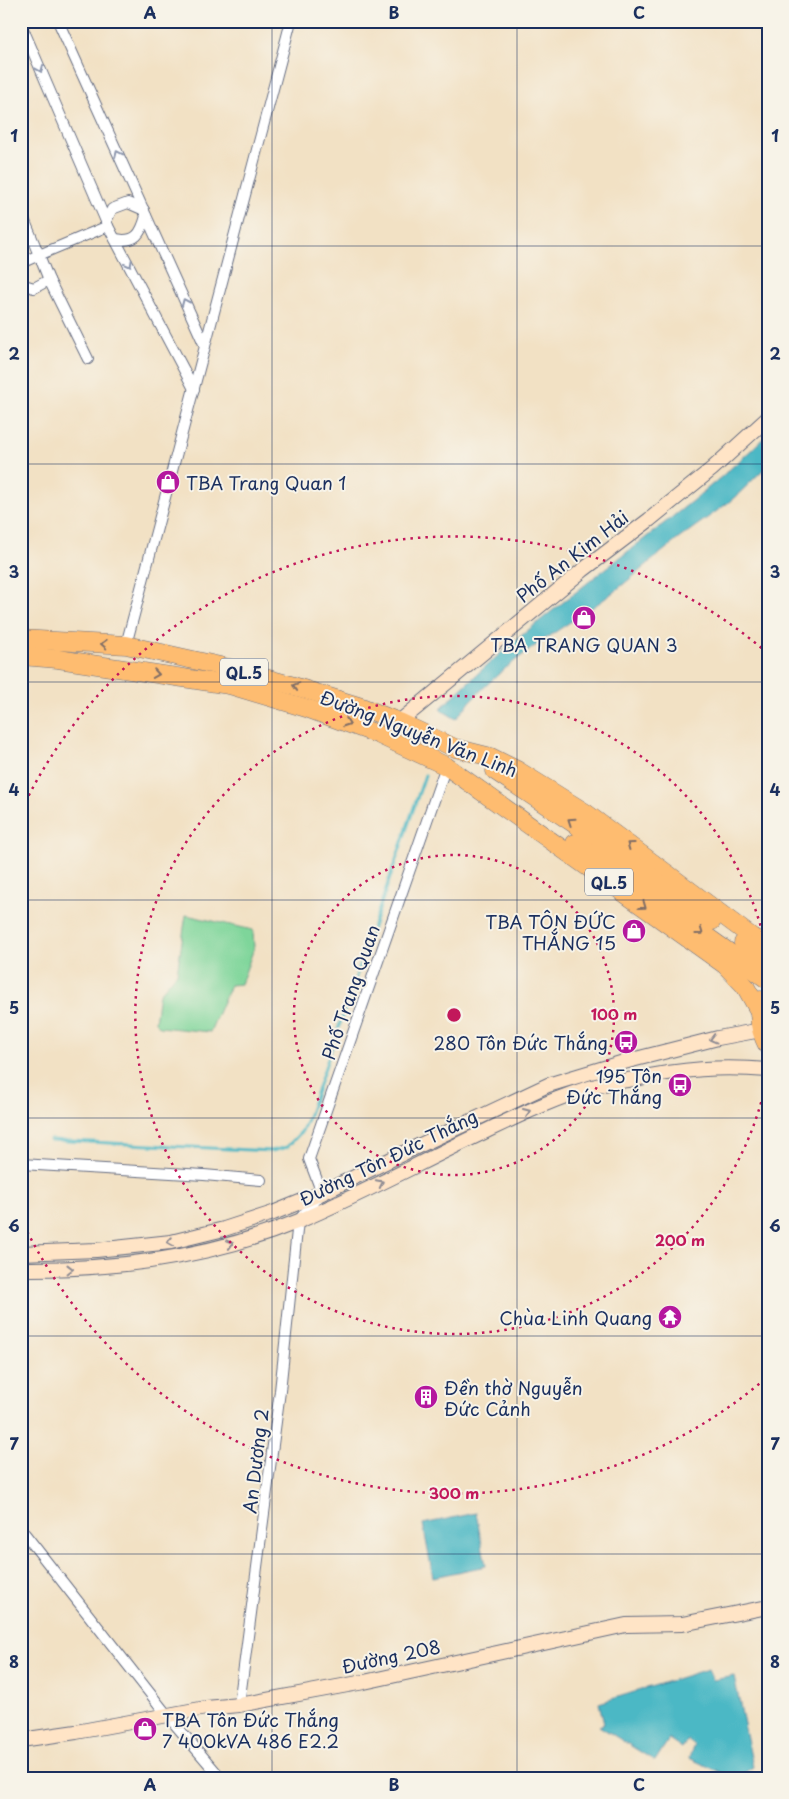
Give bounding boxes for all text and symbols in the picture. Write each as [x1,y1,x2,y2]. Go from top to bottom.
text: A [144,0,157,24]
text: B [389,0,400,24]
text: C [633,0,645,24]
one-way arrow [33,64,44,73]
text: 1 [10,123,18,147]
text: 1 [771,123,779,147]
one-way arrow [114,150,125,159]
one-way arrow [122,259,132,268]
one-way arrow [181,298,192,307]
text: 2 [8,341,20,365]
text: 2 [769,341,781,365]
shop icon: TBA Trang Quan 1 [155,469,181,495]
place label: TBA Trang Quan 1 [186,469,346,496]
street label: Phố An Kim Hải [510,503,634,609]
text: 3 [9,559,19,583]
text: 3 [770,559,780,583]
shop icon: TBA TRANG QUAN 3 [571,605,597,631]
place label: TBA TRANG QUAN 3 [490,631,678,658]
one-way arrow [99,638,107,649]
road number: QL.5 [220,659,268,686]
one-way arrow [153,668,161,679]
one-way arrow [292,682,301,692]
street label: Đường Nguyễn Văn Linh [316,683,522,783]
one-way arrow [342,717,351,727]
text: 4 [9,777,20,801]
text: 4 [770,777,781,801]
one-way arrow [568,818,577,827]
one-way arrow [626,842,636,851]
road number: QL.5 [585,869,633,896]
one-way arrow [637,900,647,909]
place label: TBA TÔN ĐỨC THẮNG 15 [485,908,616,956]
shop icon: TBA TÔN ĐỨC THẮNG 15 [621,918,647,944]
street label: Phố Trang Quan [314,921,386,1063]
one-way arrow [694,926,703,934]
text: 5 [9,995,19,1019]
text: 5 [770,995,780,1019]
text: 100 m [591,1002,637,1025]
centre of rings [445,1006,463,1024]
place label: 280 Tôn Đức Thắng [433,1029,608,1056]
bus stop icon: 280 Tôn Đức Thắng [613,1029,639,1055]
one-way arrow [710,1034,718,1044]
place label: 195 Tôn Đức Thắng [566,1062,662,1110]
bus stop icon: 195 Tôn Đức Thắng [667,1072,693,1098]
street label: Đường Tôn Đức Thắng [294,1102,482,1212]
one-way arrow [522,1107,531,1118]
one-way arrow [375,1179,384,1189]
text: 6 [8,1213,20,1237]
text: 6 [769,1213,781,1237]
text: 200 m [655,1228,705,1251]
one-way arrow [165,1237,174,1247]
one-way arrow [226,1240,234,1250]
one-way arrow [66,1263,74,1274]
place label: Chùa Linh Quang [499,1304,652,1331]
temple icon: Chùa Linh Quang [657,1304,683,1330]
place label: Đền thờ Nguyễn Đức Cảnh [444,1374,583,1422]
building icon: Đền thờ Nguyễn Đức Cảnh [413,1384,439,1410]
street label: An Dương 2 [235,1407,275,1515]
text: 7 [9,1431,19,1455]
text: 7 [770,1431,780,1455]
text: 300 m [429,1481,479,1504]
street label: Đường 208 [339,1632,443,1680]
text: 8 [9,1649,19,1673]
text: 8 [770,1649,780,1673]
place label: TBA Tôn Đức Thắng 7 400kVA 486 E2.2 [162,1706,339,1754]
shop icon: TBA Tôn Đức Thắng 7 400kVA 486 E2.2 [132,1716,158,1742]
text: A [144,1772,157,1796]
text: B [389,1772,400,1796]
text: C [633,1772,645,1796]

